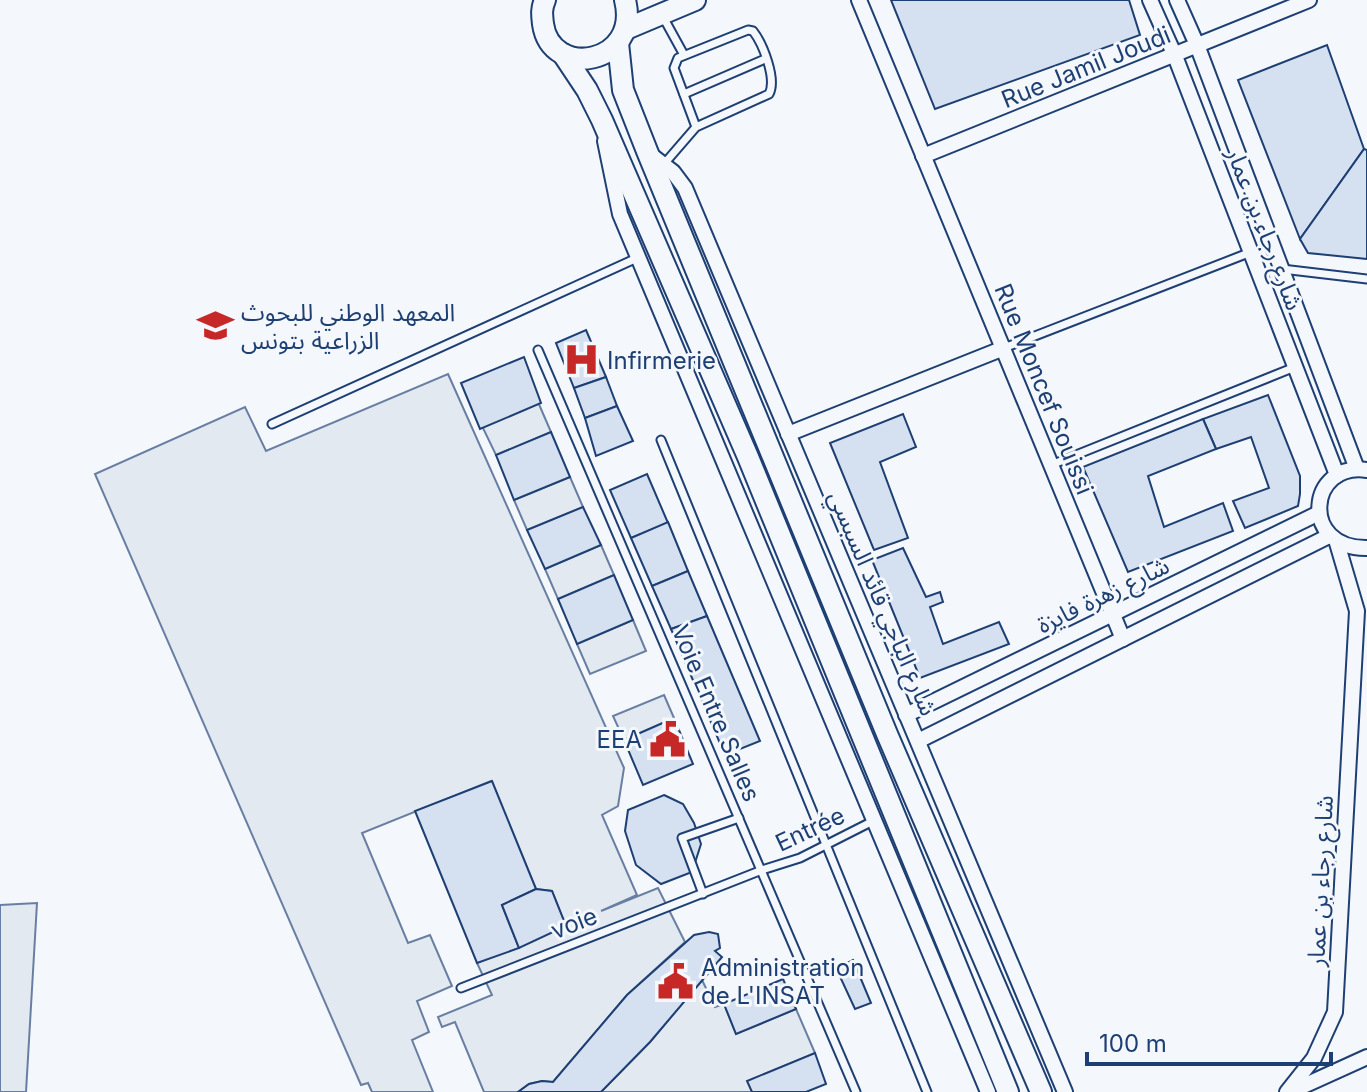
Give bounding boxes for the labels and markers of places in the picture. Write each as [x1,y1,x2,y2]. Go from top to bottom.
place label: المعهد الوطني للبحوث الزراعية بتونس [241,298,455,355]
school or university icon: المعهد الوطني للبحوث الزراعية بتونس [196,307,234,345]
hospital icon: Infirmerie [562,341,600,379]
place label: Infirmerie [607,346,716,375]
public building icon: EEA [649,720,687,758]
place label: EEA [597,725,642,754]
place label: Administration de L'INSAT [701,953,864,1010]
public building icon: Administration de L'INSAT [656,962,694,1000]

